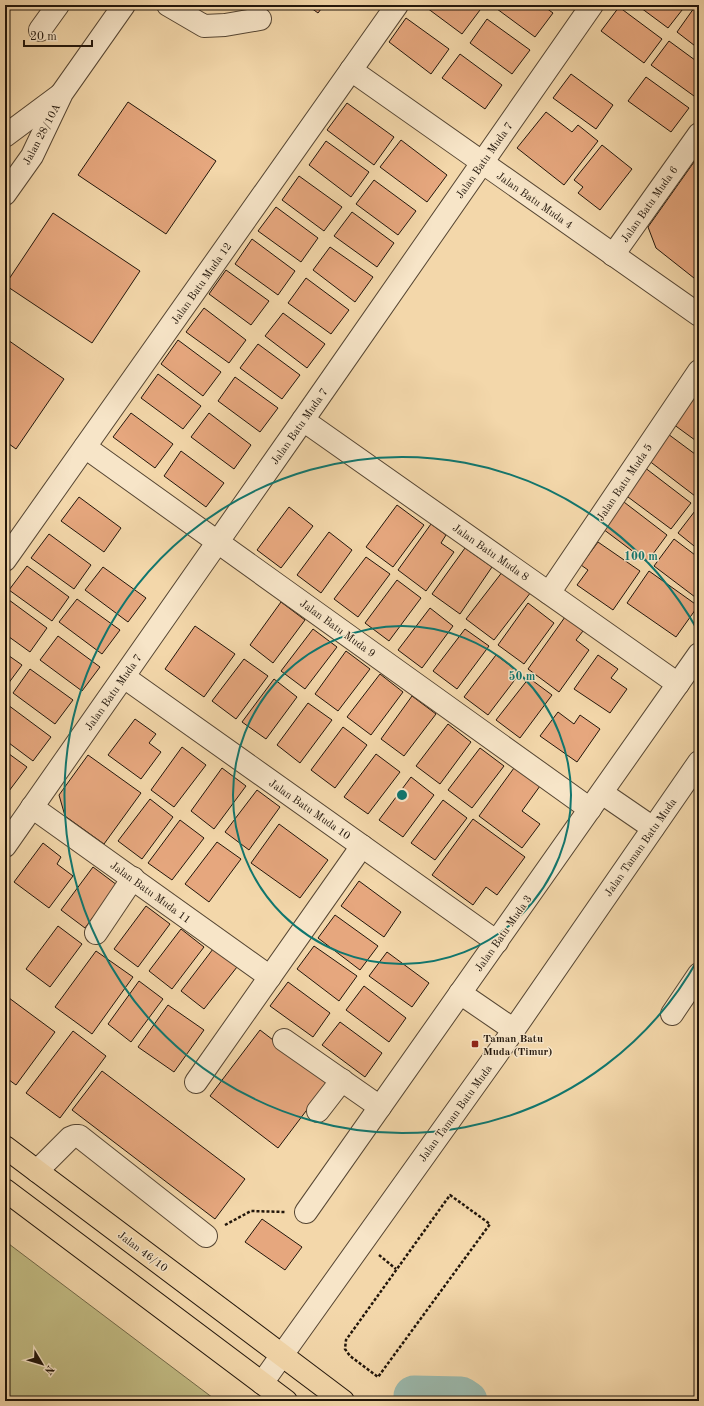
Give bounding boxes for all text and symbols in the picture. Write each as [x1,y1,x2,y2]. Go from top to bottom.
scale bar [24,22,92,48]
text: 20 m [30,31,57,43]
street label: Jalan 28/10A [22,102,63,167]
street label: Jalan Batu Muda 7 [455,121,516,201]
street label: Jalan Batu Muda 6 [620,165,681,245]
street label: Jalan Batu Muda 4 [494,171,574,232]
street label: Jalan Batu Muda 12 [170,241,234,327]
street label: Jalan Batu Muda 7 [270,387,331,467]
street label: Jalan Batu Muda 5 [595,442,655,523]
street label: Jalan Batu Muda 8 [450,523,530,584]
text: 100 m [624,551,658,563]
street label: Jalan Batu Muda 9 [297,598,377,660]
street label: Jalan Batu Muda 7 [84,653,145,733]
text: 50 m [509,670,536,683]
street label: Jalan Batu Muda 10 [266,778,352,842]
centre of rings [395,788,409,802]
street label: Jalan Taman Batu Muda [603,796,680,899]
street label: Jalan Batu Muda 11 [108,860,192,926]
street label: Jalan Batu Muda 3 [474,894,535,974]
place label: Taman Batu Muda (Timur) [483,1034,552,1058]
marker: Taman Batu Muda (Timur) [470,1039,480,1049]
street label: Jalan Taman Batu Muda [417,1063,495,1164]
street label: Jalan 46/10 [115,1230,169,1274]
north arrow [22,1344,62,1384]
text: N [41,1363,56,1376]

